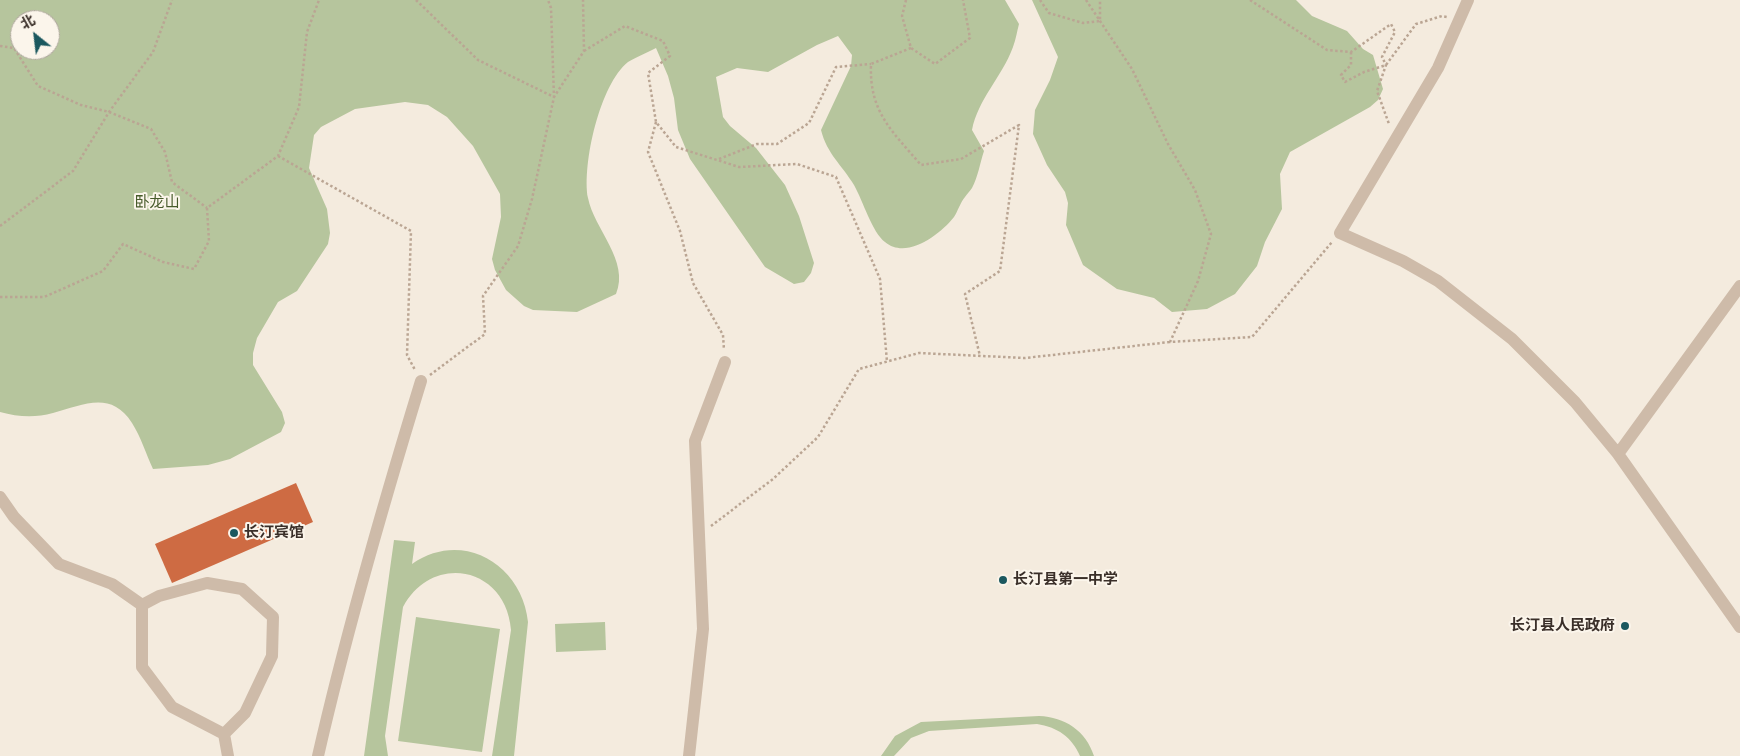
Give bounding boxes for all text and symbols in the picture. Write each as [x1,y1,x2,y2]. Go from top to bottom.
north arrow [10,10,60,60]
text: 北 [18,11,38,33]
park label: 卧龙山 [135,194,179,212]
place label: 长汀宾馆 [244,524,304,542]
marker: 长汀宾馆 [228,527,240,539]
place label: 长汀县第一中学 [1013,571,1118,589]
marker: 长汀县第一中学 [997,574,1009,586]
place label: 长汀县人民政府 [1510,617,1615,635]
marker: 长汀县人民政府 [1619,620,1631,632]

